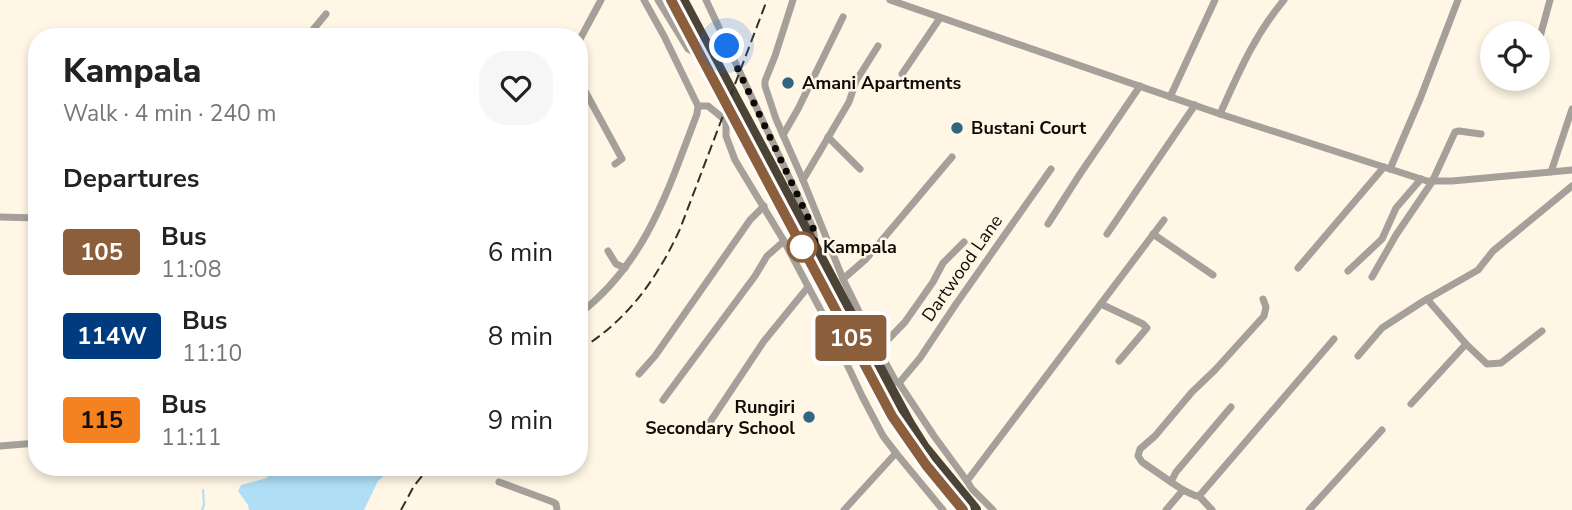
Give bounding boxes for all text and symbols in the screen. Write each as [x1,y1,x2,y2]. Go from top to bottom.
map controls [1480,21,1550,91]
button: locate [1480,21,1550,91]
your location [709,28,744,63]
text: Kampala [63,49,201,94]
button: heart [479,51,553,125]
place label: Amani Apartments [802,71,961,95]
marker: Amani Apartments [780,75,796,91]
text: Walk · 4 min · 240 m [63,98,276,129]
place label: Bustani Court [971,116,1086,140]
marker: Bustani Court [949,120,965,136]
text: Departures [63,161,199,196]
street label: Dartwood Lane [916,210,1008,326]
text: Bus [161,219,207,254]
marker: Kampala [787,232,817,262]
text: 6 min [488,235,553,270]
place label: Kampala [823,235,897,259]
text: 105 [80,236,123,268]
text: 11:08 [161,254,221,285]
text: Bus [182,303,228,338]
line badge: 105 [811,315,891,361]
text: 8 min [488,319,553,354]
text: 114W [77,320,147,352]
text: 105 [829,322,873,354]
text: 11:10 [182,338,242,369]
text: Bus [161,387,207,422]
place label: Rungiri Secondary School [645,395,795,440]
text: 9 min [488,403,553,438]
text: 115 [80,404,123,436]
marker: Rungiri Secondary School [801,409,817,425]
text: 11:11 [161,422,221,453]

